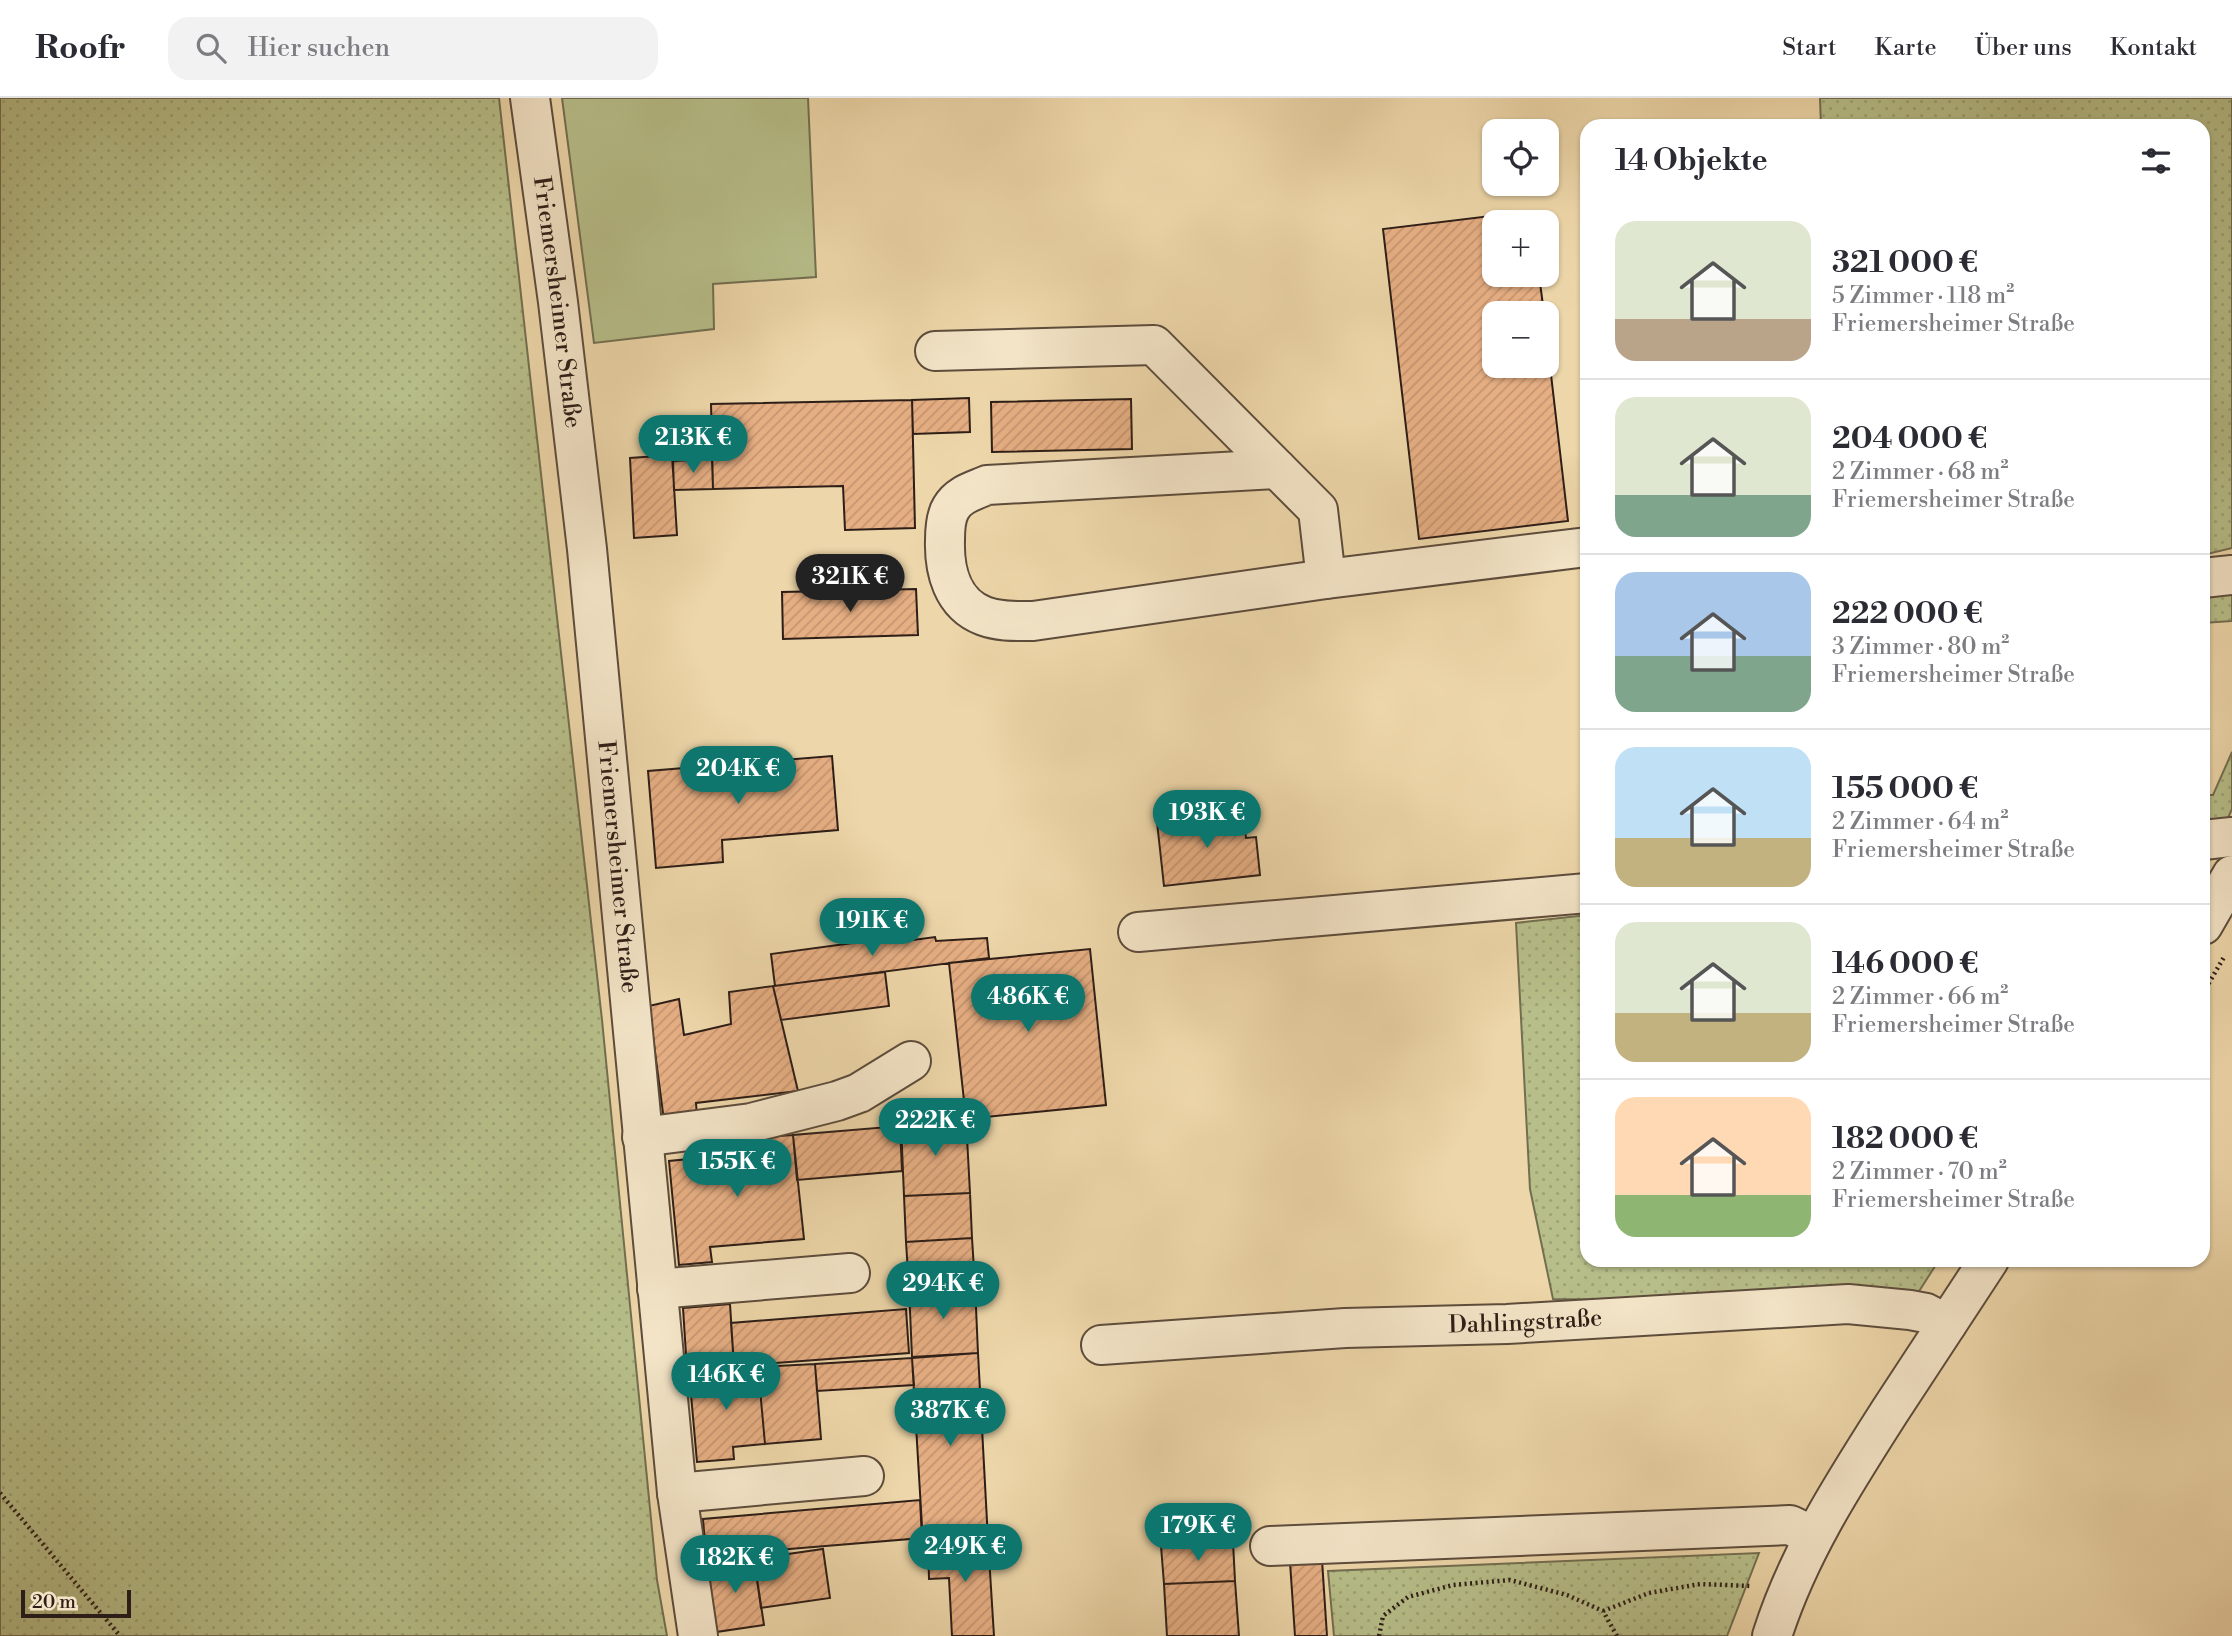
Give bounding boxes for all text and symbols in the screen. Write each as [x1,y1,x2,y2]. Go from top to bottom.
search box [168,17,658,80]
text: Roofr [35,28,126,69]
icon: search [192,29,230,67]
text: Hier suchen [248,32,390,64]
text: Start [1782,33,1836,63]
text: Karte [1874,33,1937,63]
text: Über uns [1975,33,2072,63]
text: Kontakt [2110,33,2197,63]
map controls [1482,119,1559,378]
button: locate [1482,119,1559,196]
text: 14 Objekte [1615,142,1768,180]
icon: filters [2137,142,2175,180]
street label: Friemersheimer Straße [526,174,588,430]
button: + [1482,210,1559,287]
text: 321 000 € [1832,244,1978,282]
icon: home [1671,249,1755,333]
text: 5 Zimmer · 118 m² [1832,282,2014,310]
button: − [1482,301,1559,378]
text: Friemersheimer Straße [1832,310,2075,338]
pin: 213K € [636,416,750,475]
text: 204 000 € [1832,420,1987,458]
text: 213K € [655,424,731,452]
icon: home [1671,425,1755,509]
text: 2 Zimmer · 68 m² [1832,458,2009,486]
text: Friemersheimer Straße [1832,486,2075,514]
pin: 321K € [793,554,907,614]
text: 321K € [812,563,888,591]
text: 222 000 € [1832,595,1983,633]
icon: home [1671,600,1755,684]
text: 3 Zimmer · 80 m² [1832,633,2009,661]
text: Friemersheimer Straße [1832,661,2075,689]
street label: Friemersheimer Straße [590,739,644,995]
pin: 204K € [681,746,795,806]
text: 204K € [696,755,780,783]
text: 155 000 € [1832,770,1978,808]
icon: home [1671,775,1755,859]
pin: 193K € [1150,790,1264,850]
text: 193K € [1169,799,1245,827]
text: 2 Zimmer · 64 m² [1832,808,2009,836]
text: Friemersheimer Straße [1832,836,2075,864]
pin: 191K € [815,898,929,958]
text: 191K € [836,907,908,935]
text: 146 000 € [1832,945,1979,983]
icon: home [1671,950,1755,1034]
pin: 486K € [971,974,1085,1034]
text: 486K € [987,983,1069,1011]
text: 2 Zimmer · 66 m² [1832,983,2008,1011]
text: Friemersheimer Straße [1832,1011,2075,1039]
pin: 222K € [878,1098,992,1158]
text: 222K € [895,1107,975,1135]
text: 182 000 € [1832,1120,1978,1158]
icon: home [1671,1125,1755,1209]
pin: 155K € [680,1140,794,1199]
text: 155K € [699,1148,775,1176]
text: 2 Zimmer · 70 m² [1832,1158,2007,1186]
text: Friemersheimer Straße [1832,1186,2075,1214]
pin: 294K € [886,1262,1000,1321]
text: 294K € [902,1270,984,1298]
street label: Dahlingstraße [1448,1303,1603,1340]
pin: 146K € [669,1352,783,1412]
text: 146K € [687,1361,765,1389]
pin: 387K € [893,1388,1007,1448]
text: 387K € [911,1397,989,1425]
pin: 179K € [1141,1504,1255,1563]
text: 179K € [1161,1512,1235,1540]
pin: 249K € [908,1524,1022,1584]
text: 249K € [924,1533,1006,1561]
pin: 182K € [678,1536,792,1595]
text: 182K € [696,1544,774,1572]
scale bar [21,1587,131,1619]
text: 20 m [32,1590,76,1614]

